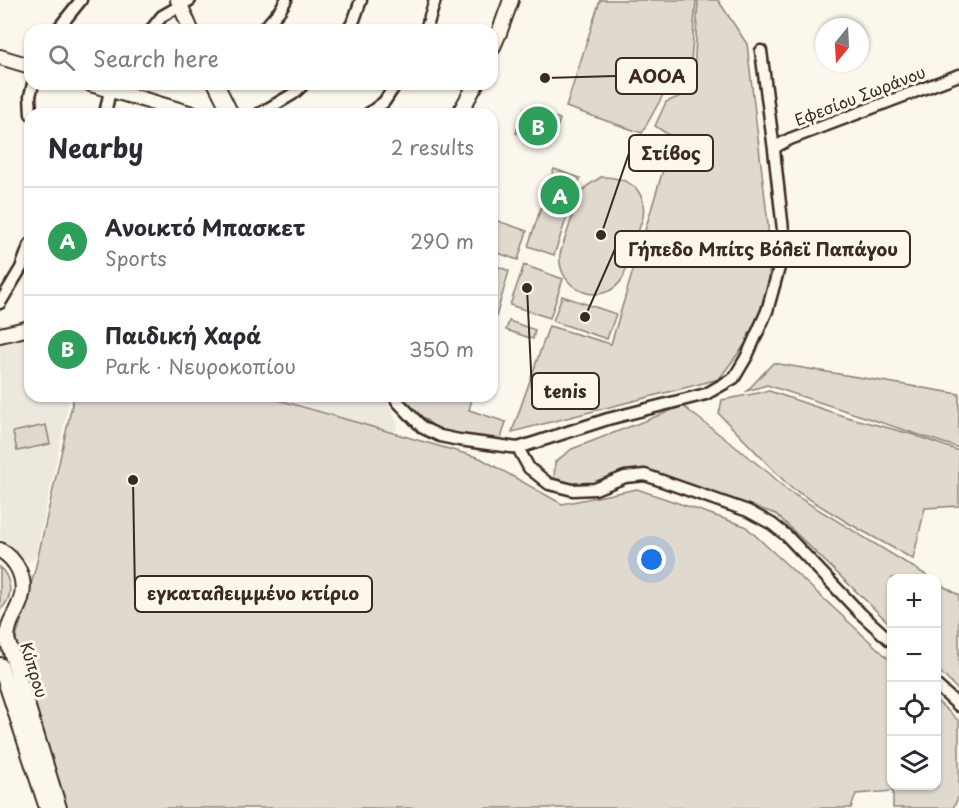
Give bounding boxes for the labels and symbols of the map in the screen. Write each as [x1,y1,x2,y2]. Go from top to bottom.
north arrow [815,18,869,72]
callout: AOOA [616,58,697,94]
street label: Εφεσίου Σωράνου [791,59,929,131]
text: AOOA [628,62,686,89]
pin: B [518,104,558,148]
callout: Στίβος [629,135,713,171]
text: Στίβος [641,139,701,166]
pin: A [540,172,580,218]
callout: Γήπεδο Μπίτς Βόλεϊ Παπάγου [615,231,910,267]
text: Γήπεδο Μπίτς Βόλεϊ Παπάγου [628,235,898,262]
callout: tenis [532,373,599,409]
text: tenis [543,377,587,404]
your location [637,545,666,574]
callout: εγκαταλειμμένο κτίριο [135,576,372,612]
text: εγκαταλειμμένο κτίριο [147,579,359,606]
street label: Κύπρου [15,639,55,701]

